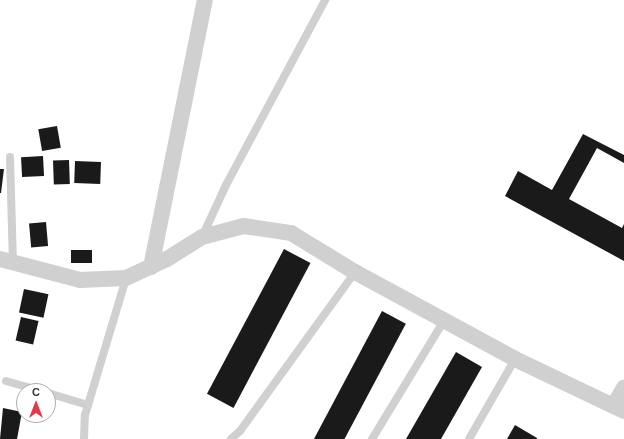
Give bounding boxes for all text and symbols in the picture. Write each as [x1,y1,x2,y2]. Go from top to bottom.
north arrow [16,383,56,423]
text: С [32,386,40,398]

